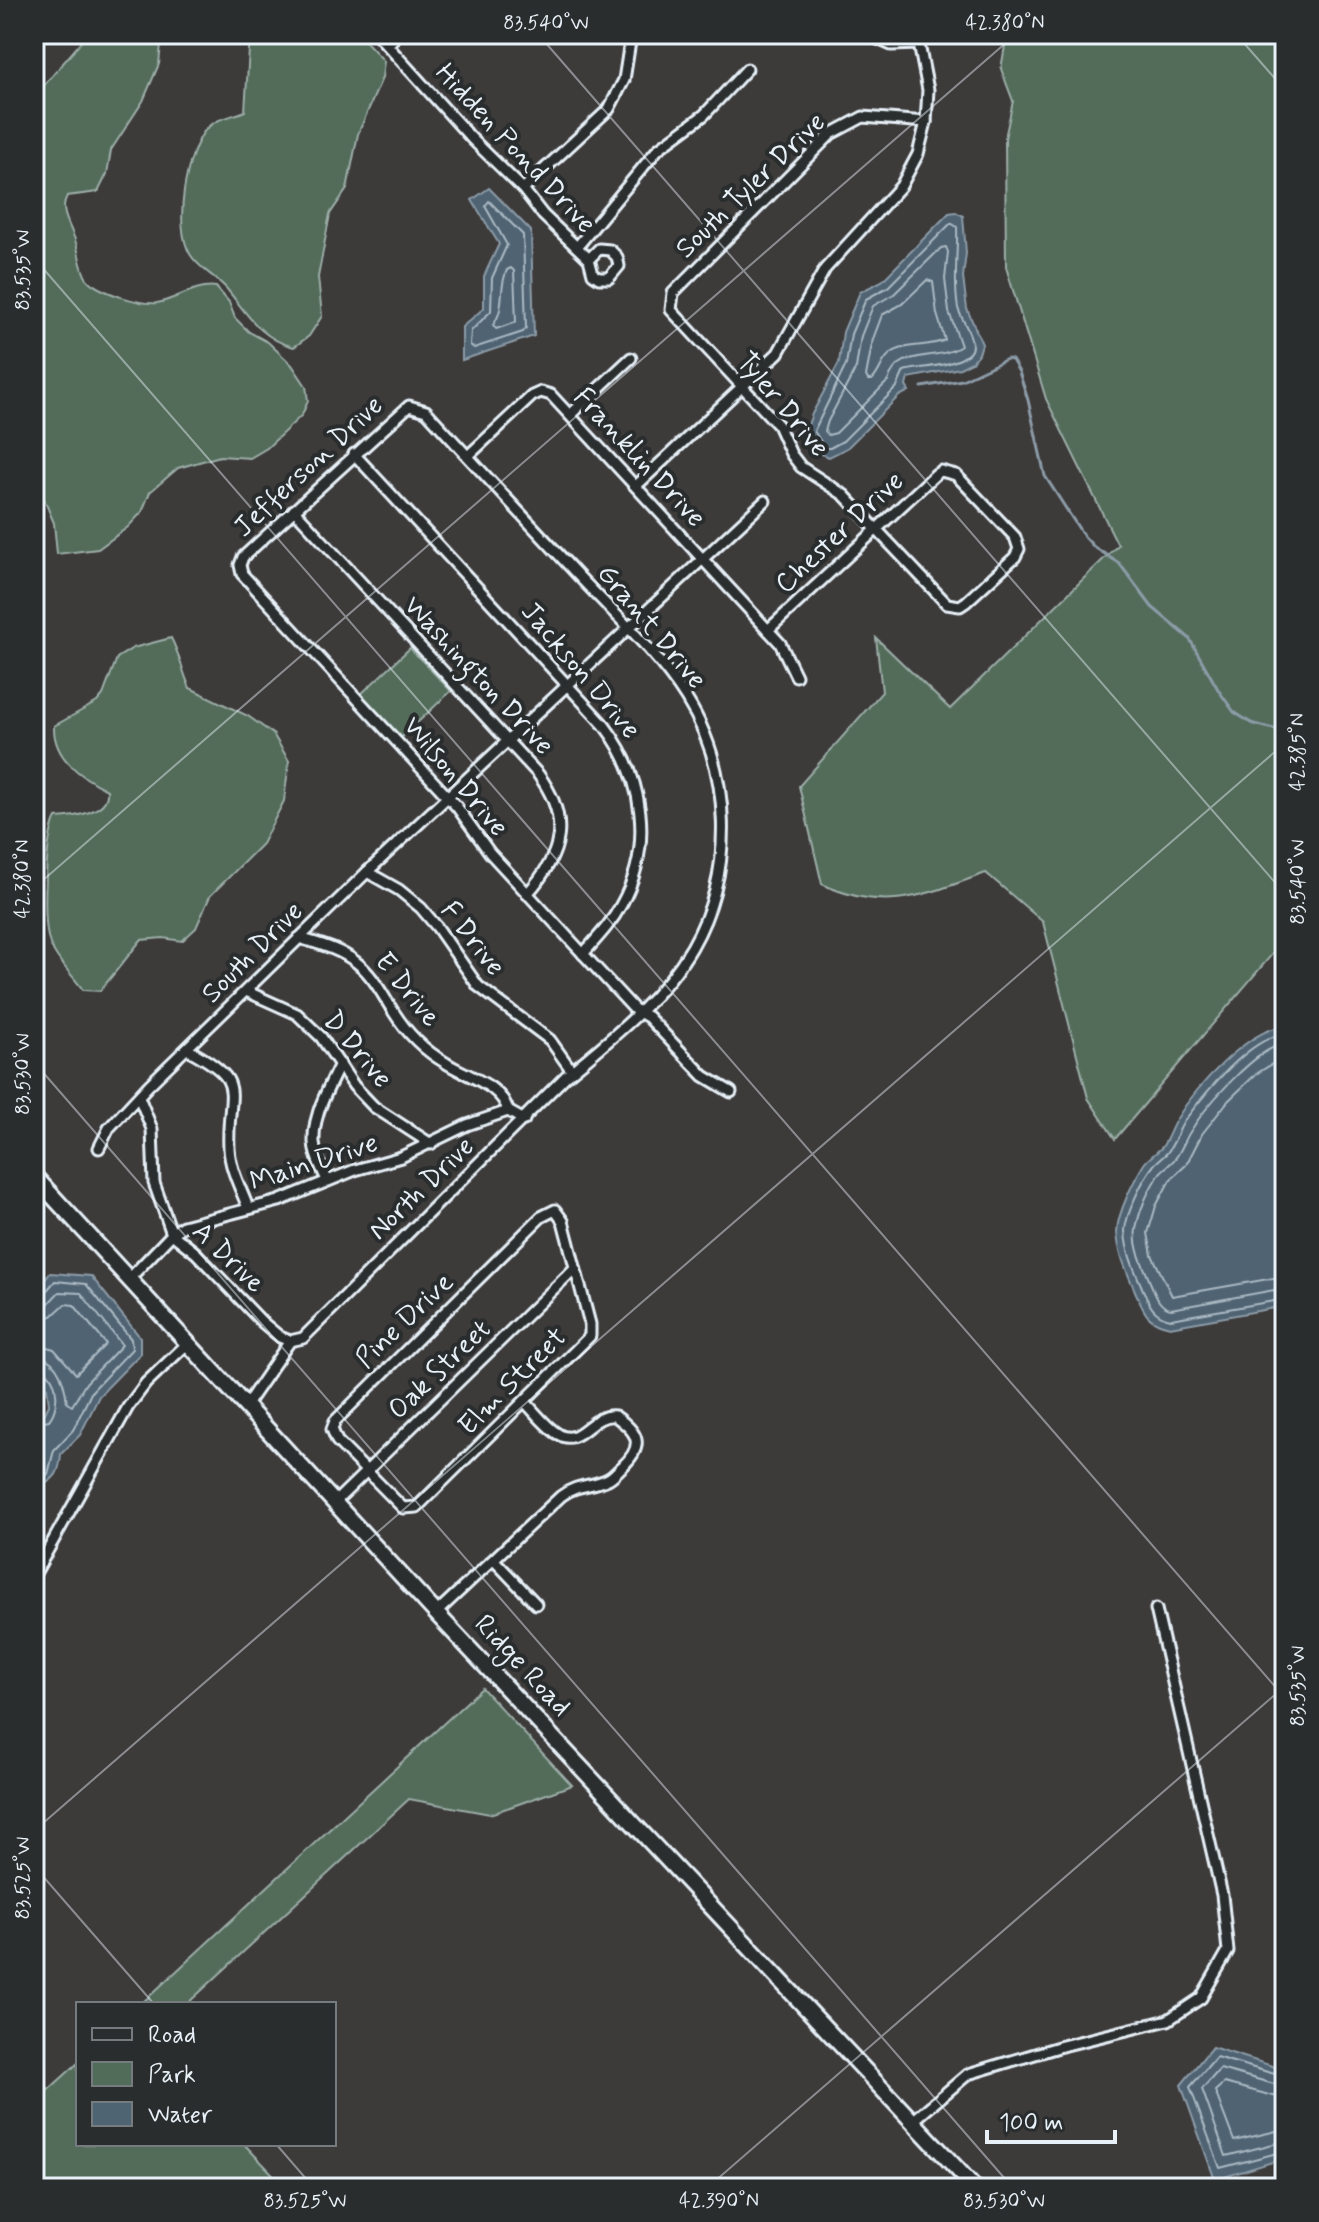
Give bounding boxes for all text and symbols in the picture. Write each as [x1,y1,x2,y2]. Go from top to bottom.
text: 83.540°W [503,10,589,37]
text: 42.380°N [966,10,1045,37]
street label: Hidden Pond Drive [426,56,604,242]
street label: South Tyler Drive [668,105,834,267]
text: 83.535°W [10,230,37,310]
street label: Tyler Drive [727,344,837,466]
street label: Franklin Drive [565,380,713,536]
street label: Jefferson Drive [226,388,392,546]
street label: Chester Drive [767,464,913,602]
street label: Grant Drive [588,557,714,697]
street label: Washington Drive [392,588,562,766]
street label: Jackson Drive [512,595,648,747]
street label: Wilson Drive [394,709,516,845]
text: 42.385°N [1285,713,1312,791]
text: 83.540°W [1285,839,1312,925]
text: 42.380°N [10,840,37,919]
street label: South Drive [194,894,312,1012]
street label: F Drive [431,894,513,984]
street label: E Drive [365,945,449,1035]
street label: D Drive [314,1004,400,1096]
text: 83.530°W [10,1033,37,1115]
street label: Main Drive [245,1125,383,1201]
street label: North Drive [361,1129,483,1249]
street label: A Drive [183,1214,273,1302]
street label: Pine Drive [348,1265,462,1377]
street label: Oak Street [381,1312,499,1428]
street label: Elm Street [451,1320,575,1444]
street label: Ridge Road [464,1607,579,1726]
text: 83.535°W [1285,1646,1312,1726]
text: 83.525°W [10,1836,37,1920]
legend [76,2002,336,2146]
text: Road [148,2020,196,2051]
text: Park [148,2060,196,2091]
scale bar [987,2094,1115,2144]
text: Water [148,2100,213,2131]
text: 100 m [999,2108,1063,2139]
text: 83.525°W [263,2188,347,2215]
text: 42.390°N [679,2188,759,2215]
text: 83.530°W [963,2188,1045,2215]

